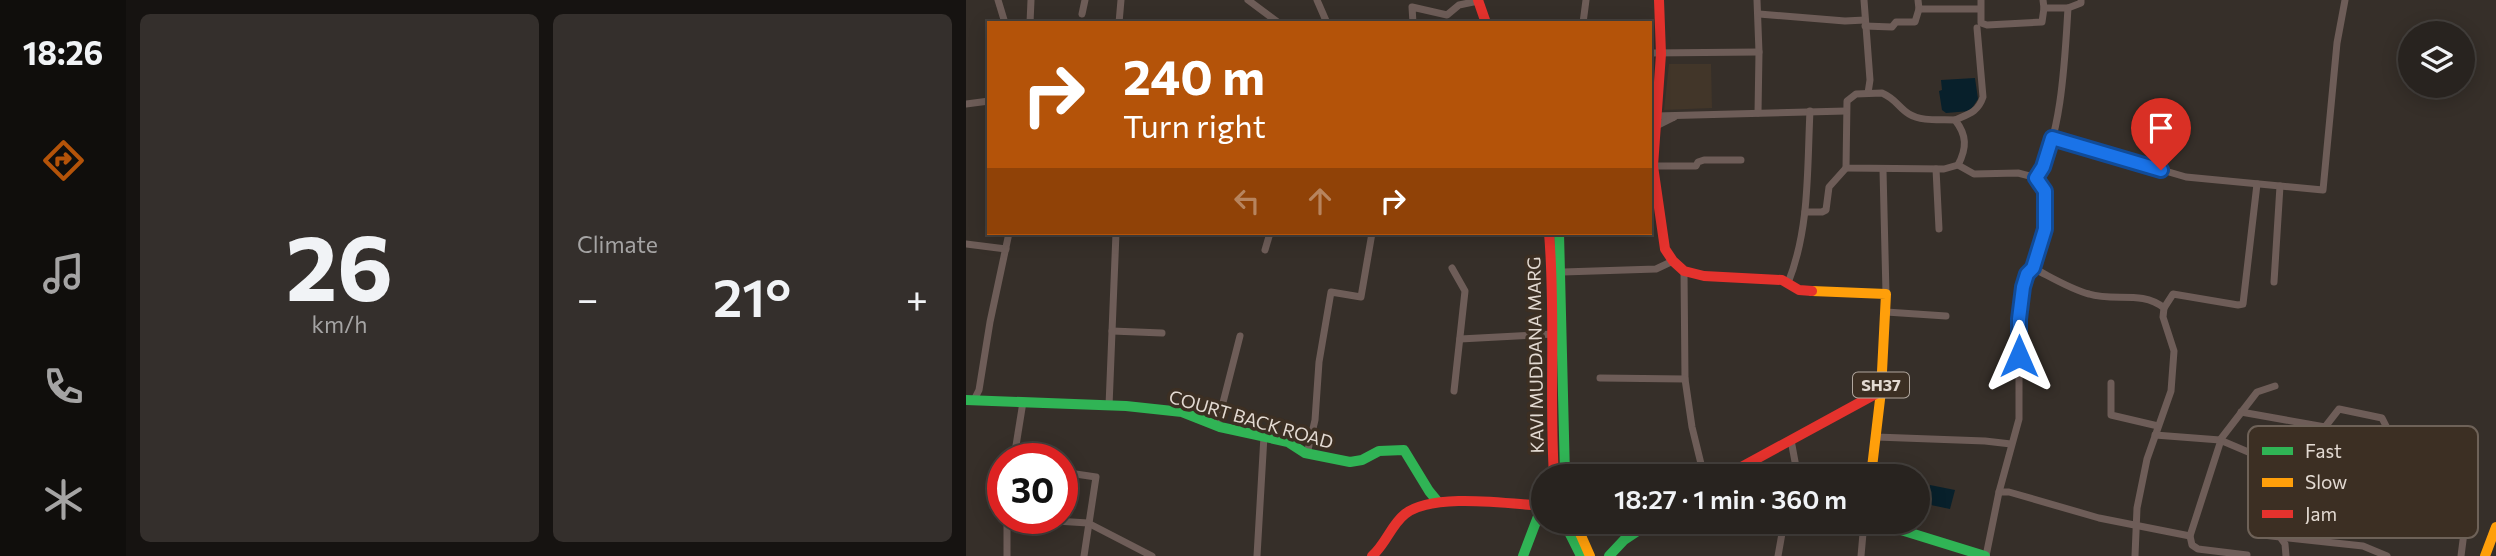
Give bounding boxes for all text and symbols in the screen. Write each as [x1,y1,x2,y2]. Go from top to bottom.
map controls [2398,21,2475,98]
button: layers [2398,21,2475,98]
text: 18:26 [23,32,103,72]
text: 240 m [1123,45,1265,105]
icon: right [1008,49,1099,140]
pin [2131,98,2191,170]
text: Turn right [1123,105,1266,145]
icon: arrive [2142,109,2180,147]
icon: directions [39,136,88,185]
icon: left [1228,182,1266,220]
icon: ahead [1301,182,1339,220]
icon: right [1374,182,1412,220]
text: 26 [286,208,393,320]
text: Climate [577,230,658,258]
icon: music [39,249,88,298]
street label: KAVI MUDDANA MARG [1522,257,1548,454]
text: 21° [713,264,791,328]
text: − [577,274,599,321]
text: + [906,274,928,321]
text: km/h [312,310,367,338]
position arrow [1982,319,2056,393]
icon: phone [39,362,88,411]
road number: SH37 [1853,372,1909,398]
street label: COURT BACK ROAD [1167,385,1336,453]
legend [2248,426,2478,538]
text: Fast [2305,439,2342,462]
speed limit sign: 30 [987,443,1078,534]
text: Slow [2305,470,2347,493]
icon: climate [39,475,88,524]
text: 18:27 · 1 min · 360 m [1614,483,1847,514]
text: Jam [2305,502,2337,525]

